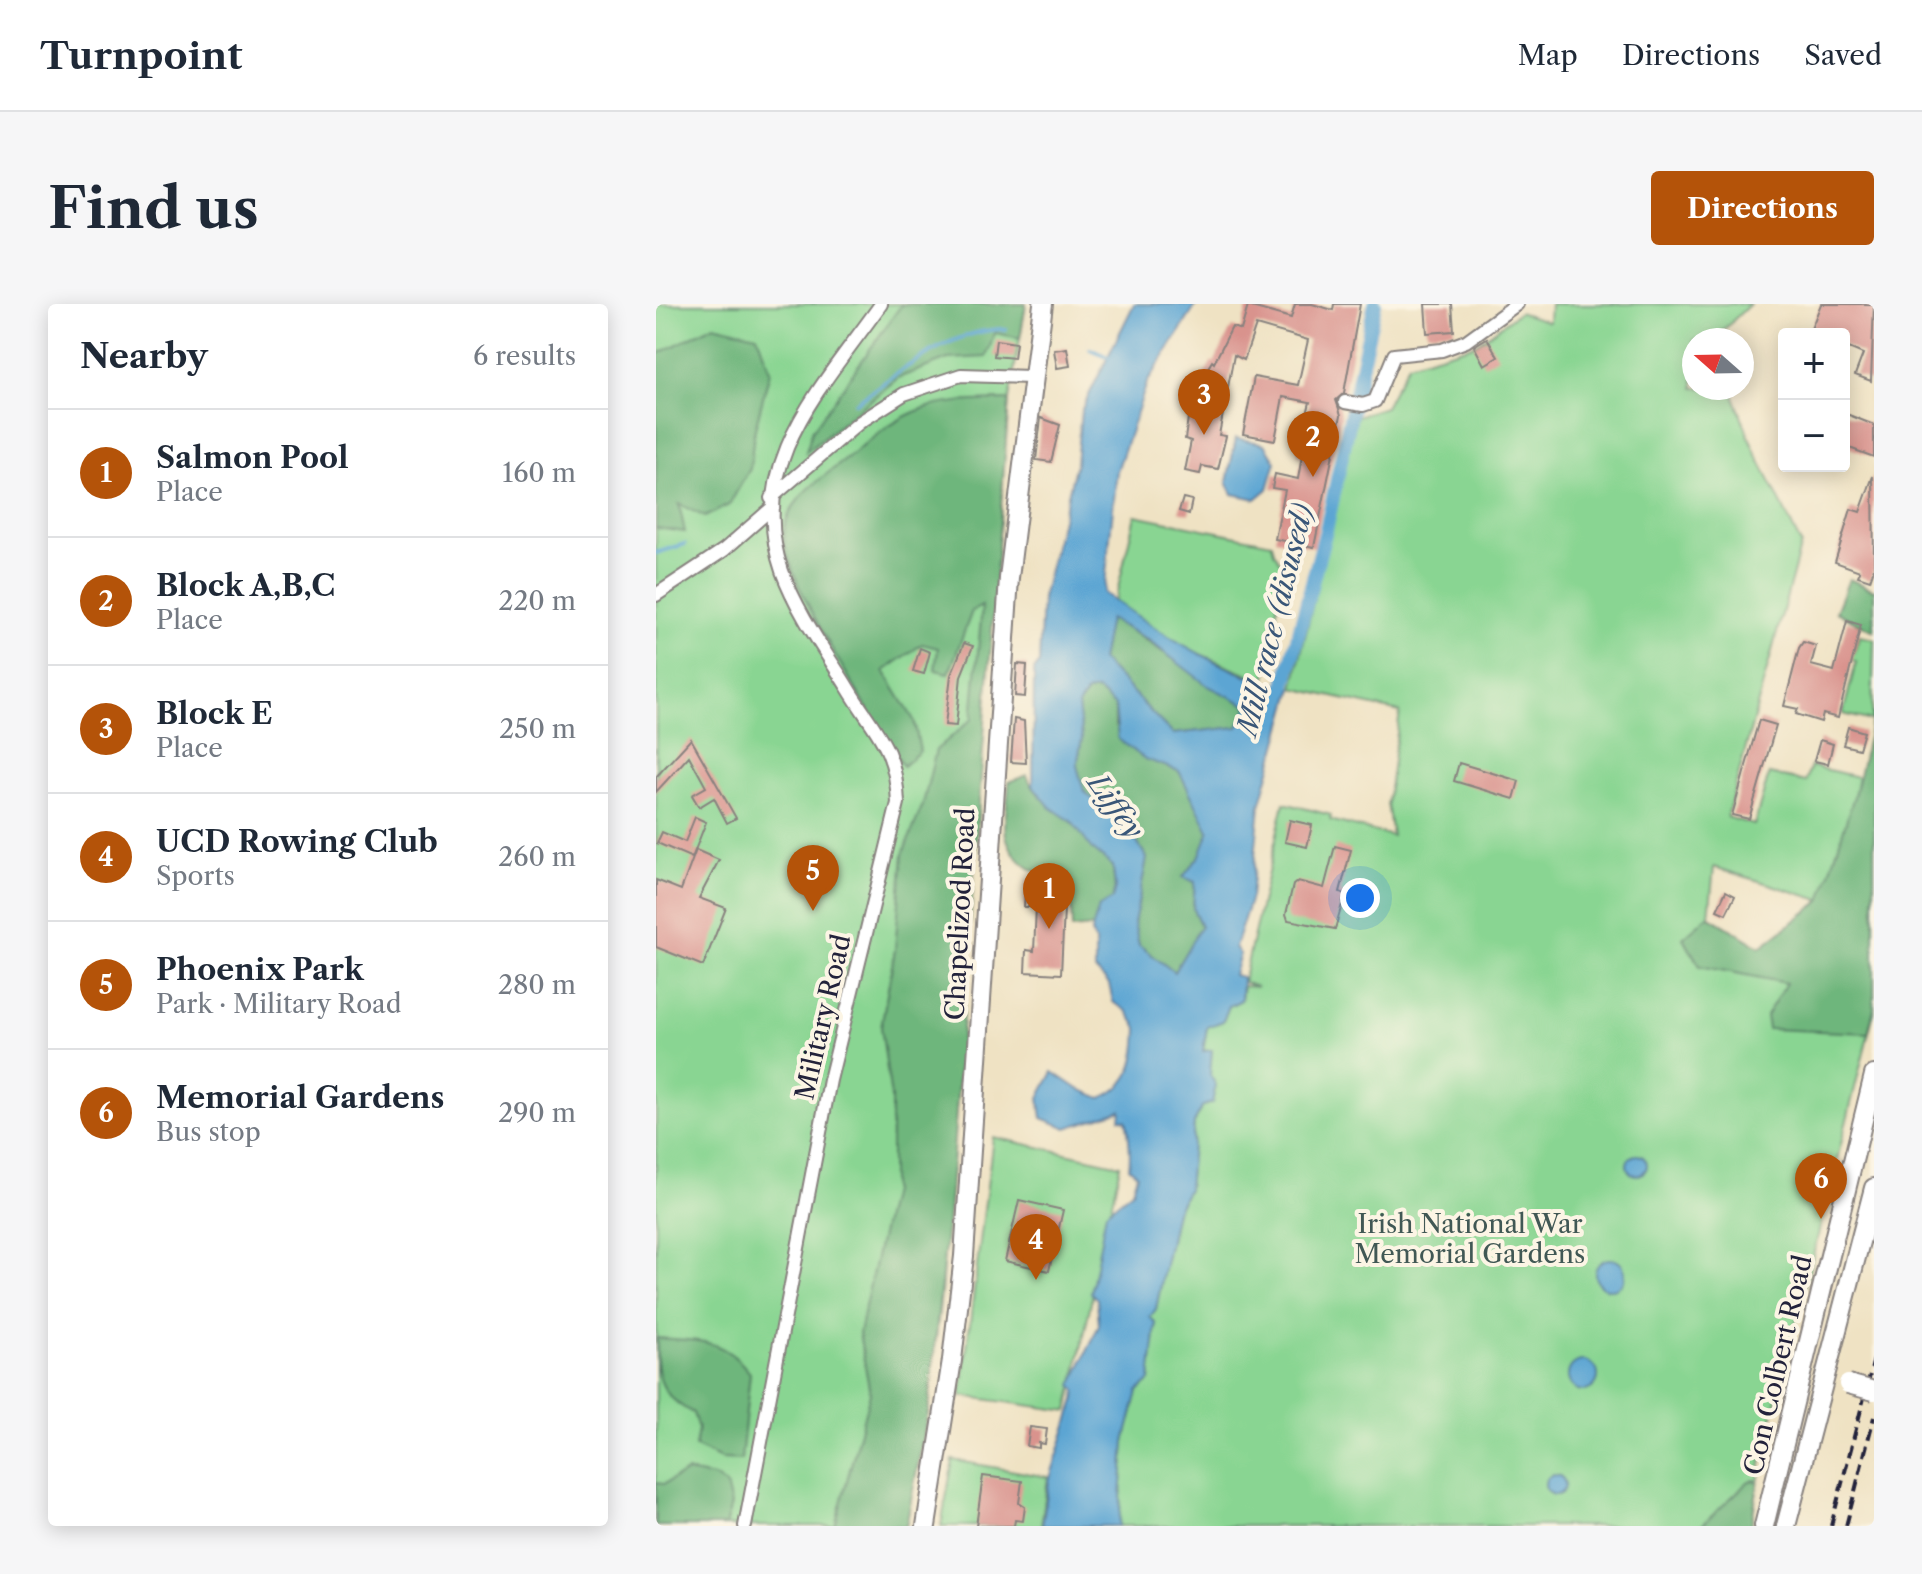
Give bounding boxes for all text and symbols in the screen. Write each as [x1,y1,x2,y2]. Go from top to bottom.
text: Turnpoint [40,32,242,79]
text: Map [1518,38,1578,72]
text: Directions [1622,38,1760,72]
text: Saved [1804,38,1882,72]
button: Directions [1651,171,1874,245]
text: Find us [48,174,259,243]
north arrow [1682,328,1754,400]
map controls [1778,328,1850,472]
button: + [1778,328,1850,400]
text: Nearby [80,335,208,377]
text: 6 results [473,340,576,372]
pin: 3 [1178,369,1230,435]
button: − [1778,400,1850,472]
pin: 2 [1287,411,1339,477]
text: Salmon Pool [156,439,349,476]
text: 1 [100,457,112,489]
text: 160 m [502,457,576,489]
text: Place [156,476,223,508]
water label: Mill race (disused) [1229,499,1320,742]
text: Block A,B,C [156,567,335,604]
text: 2 [98,585,114,617]
text: 220 m [498,585,576,617]
text: Place [156,604,223,636]
text: Block E [156,695,273,732]
text: 3 [99,713,113,745]
text: 250 m [499,713,576,745]
text: Place [156,732,223,764]
water label: Liffey [1080,765,1151,845]
street label: Chapelizod Road [938,807,982,1021]
text: UCD Rowing Club [156,823,438,860]
text: 4 [98,841,114,873]
text: 260 m [498,841,576,873]
pin: 5 [787,845,839,911]
text: Sports [156,860,235,892]
pin: 1 [1023,863,1075,929]
your location [1340,878,1380,918]
street label: Military Road [788,931,858,1103]
text: Phoenix Park [156,951,364,988]
text: 5 [99,969,113,1001]
text: 280 m [498,969,576,1001]
text: Park · Military Road [156,988,402,1020]
text: Memorial Gardens [156,1079,444,1116]
text: 6 [98,1097,114,1129]
text: 290 m [498,1097,576,1129]
text: Bus stop [156,1116,261,1148]
pin: 6 [1795,1153,1847,1219]
park label: Irish National War Memorial Gardens [1355,1208,1585,1270]
pin: 4 [1010,1214,1062,1280]
street label: Con Colbert Road [1737,1252,1819,1478]

